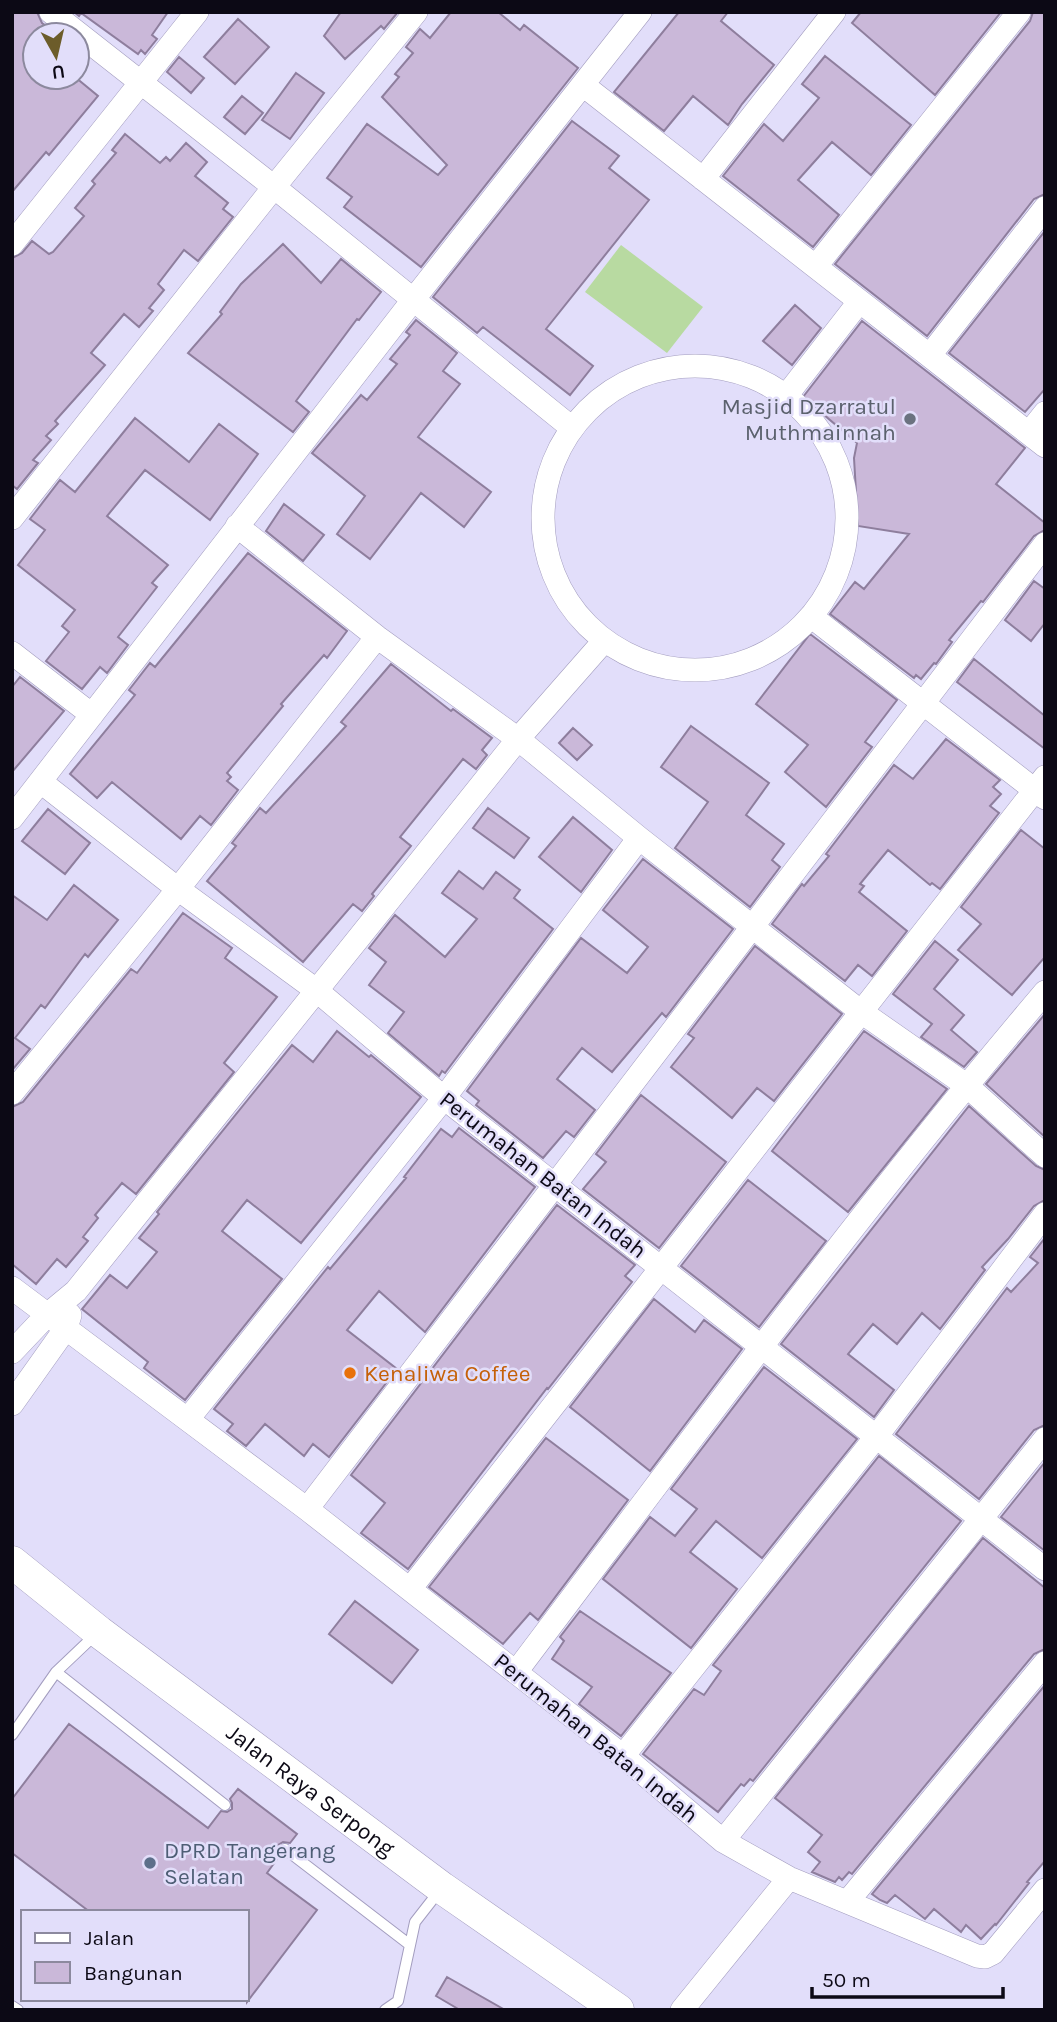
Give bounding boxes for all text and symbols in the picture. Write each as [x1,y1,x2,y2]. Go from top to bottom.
north arrow [21,21,91,91]
text: U [50,60,66,84]
place label: Masjid Dzarratul Muthmainnah [722,393,896,446]
marker: Masjid Dzarratul Muthmainnah [902,411,918,427]
street label: Perumahan Batan Indah [434,1086,652,1264]
place label: Kenaliwa Coffee [364,1360,530,1387]
marker: Kenaliwa Coffee [342,1365,358,1381]
street label: Perumahan Batan Indah [488,1647,704,1829]
street label: Jalan Raya Serpong [221,1719,400,1862]
place label: DPRD Tangerang Selatan [164,1837,335,1890]
marker: DPRD Tangerang Selatan [142,1855,158,1871]
legend [21,1910,248,2001]
text: Jalan [84,1926,134,1950]
scale bar [812,1955,1003,1999]
text: Bangunan [84,1961,183,1985]
text: 50 m [822,1968,871,1992]

